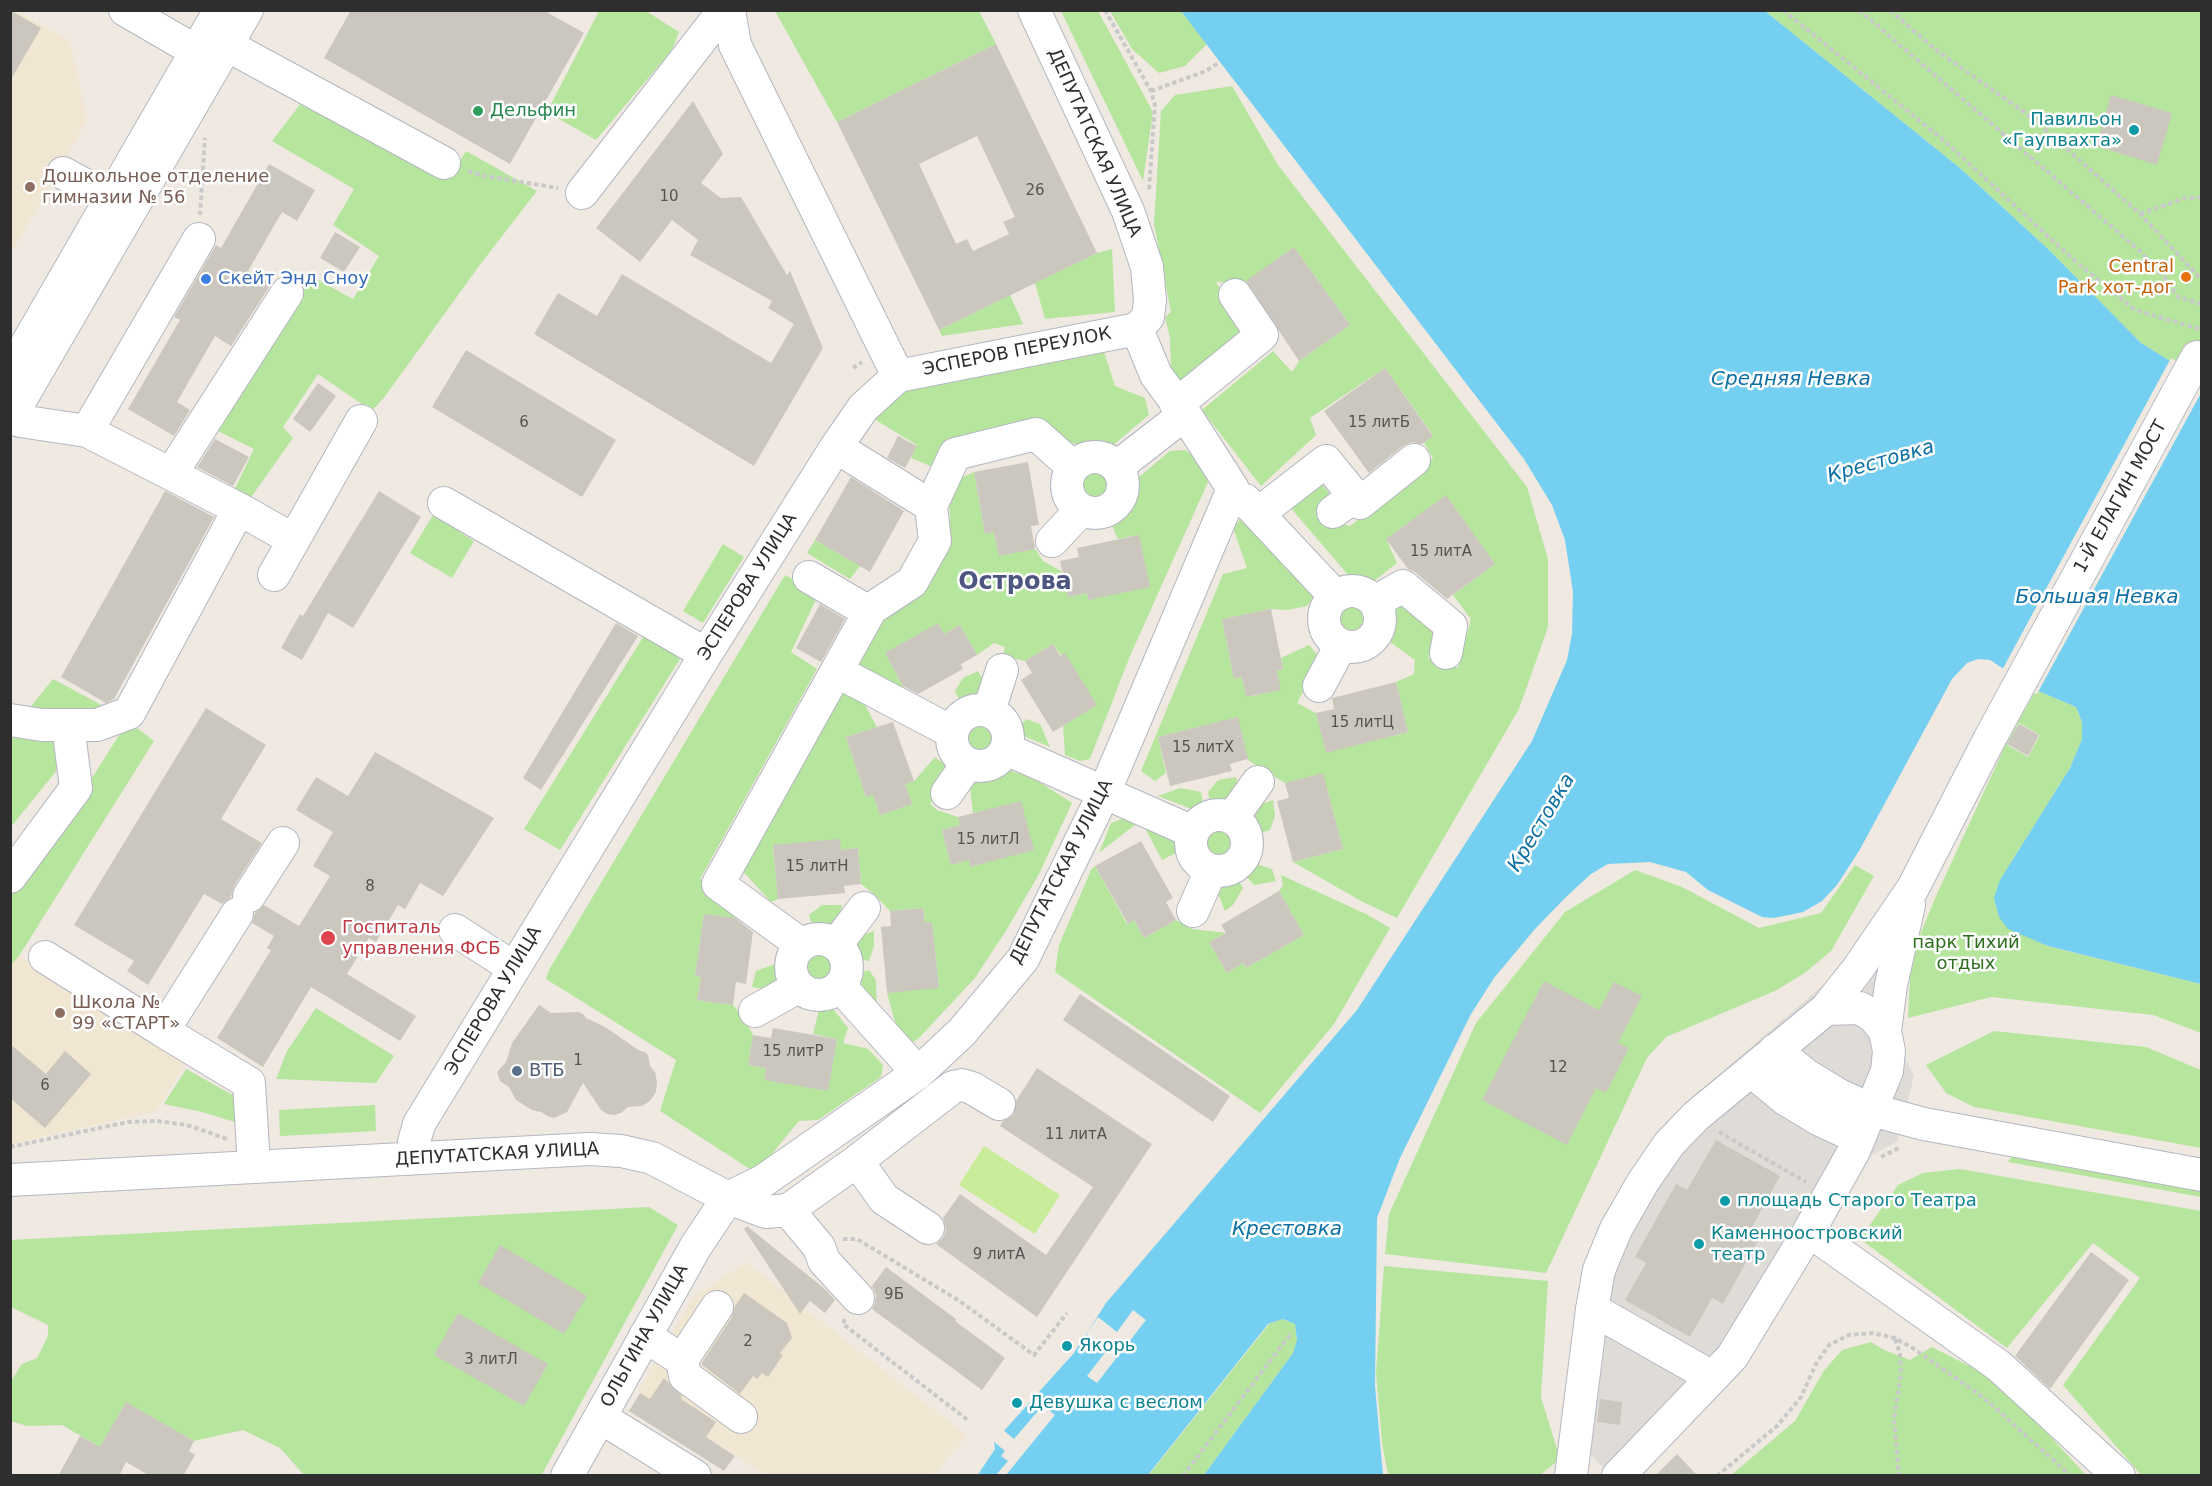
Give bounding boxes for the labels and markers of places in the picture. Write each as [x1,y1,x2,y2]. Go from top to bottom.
place label: Дельфин [490,100,576,122]
marker: Дельфин [471,104,485,118]
place label: Павильон «Гаупвахта» [2002,109,2122,152]
marker: Павильон «Гаупвахта» [2127,123,2141,137]
place label: Дошкольное отделение гимназии № 56 [42,166,269,208]
marker: Дошкольное отделение гимназии № 56 [23,180,37,194]
place label: Central Park хот-дог [2058,256,2174,298]
place label: Скейт Энд Сноу [218,268,369,290]
marker: Central Park хот-дог [2179,270,2193,284]
marker: Скейт Энд Сноу [199,272,213,286]
place label: Госпиталь управления ФСБ [342,917,500,960]
marker: Госпиталь управления ФСБ [319,929,337,947]
place label: Школа № 99 «СТАРТ» [72,992,180,1034]
marker: Школа № 99 «СТАРТ» [53,1006,67,1020]
place label: ВТБ [529,1060,565,1082]
marker: ВТБ [510,1064,524,1078]
place label: площадь Старого Театра [1737,1190,1977,1212]
marker: площадь Старого Театра [1718,1194,1732,1208]
place label: Каменноостровский театр [1711,1223,1903,1266]
marker: Каменноостровский театр [1692,1237,1706,1251]
place label: Якорь [1079,1335,1135,1357]
marker: Якорь [1060,1339,1074,1353]
place label: Девушка с веслом [1029,1392,1203,1414]
marker: Девушка с веслом [1010,1396,1024,1410]

